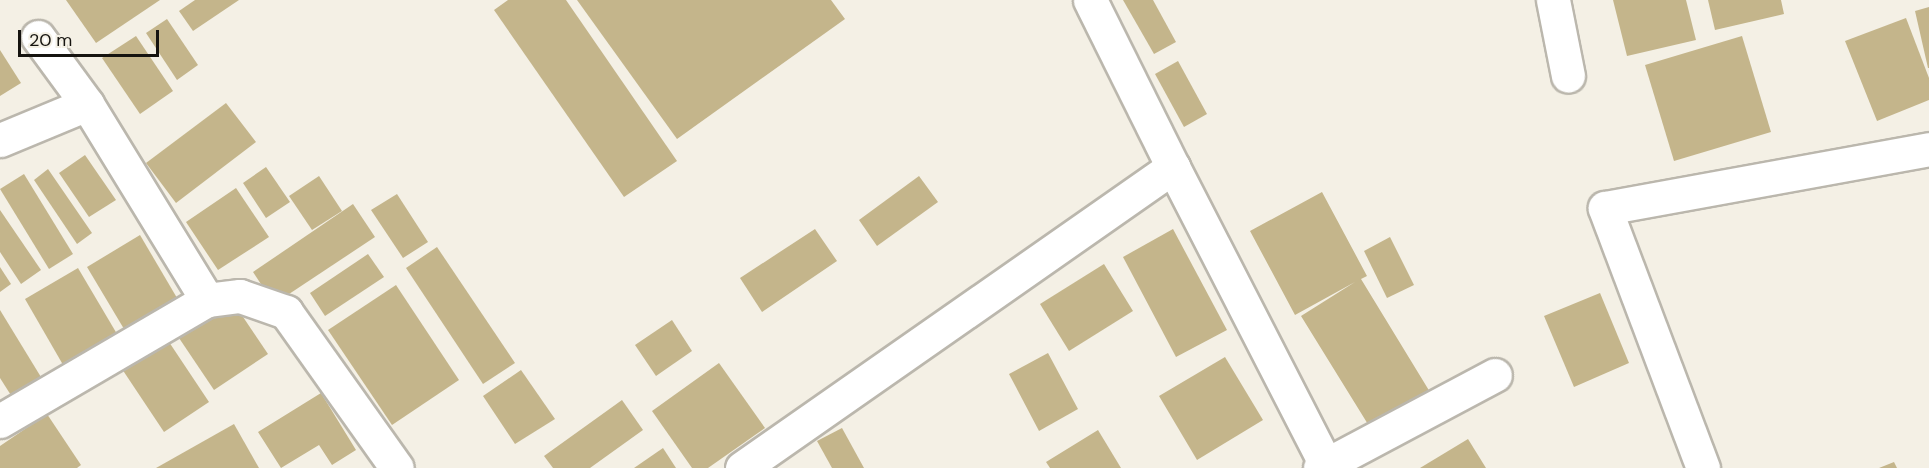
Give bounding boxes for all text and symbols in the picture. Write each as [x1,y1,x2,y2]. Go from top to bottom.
scale bar [21,18,162,56]
text: 20 m [29,28,72,52]

